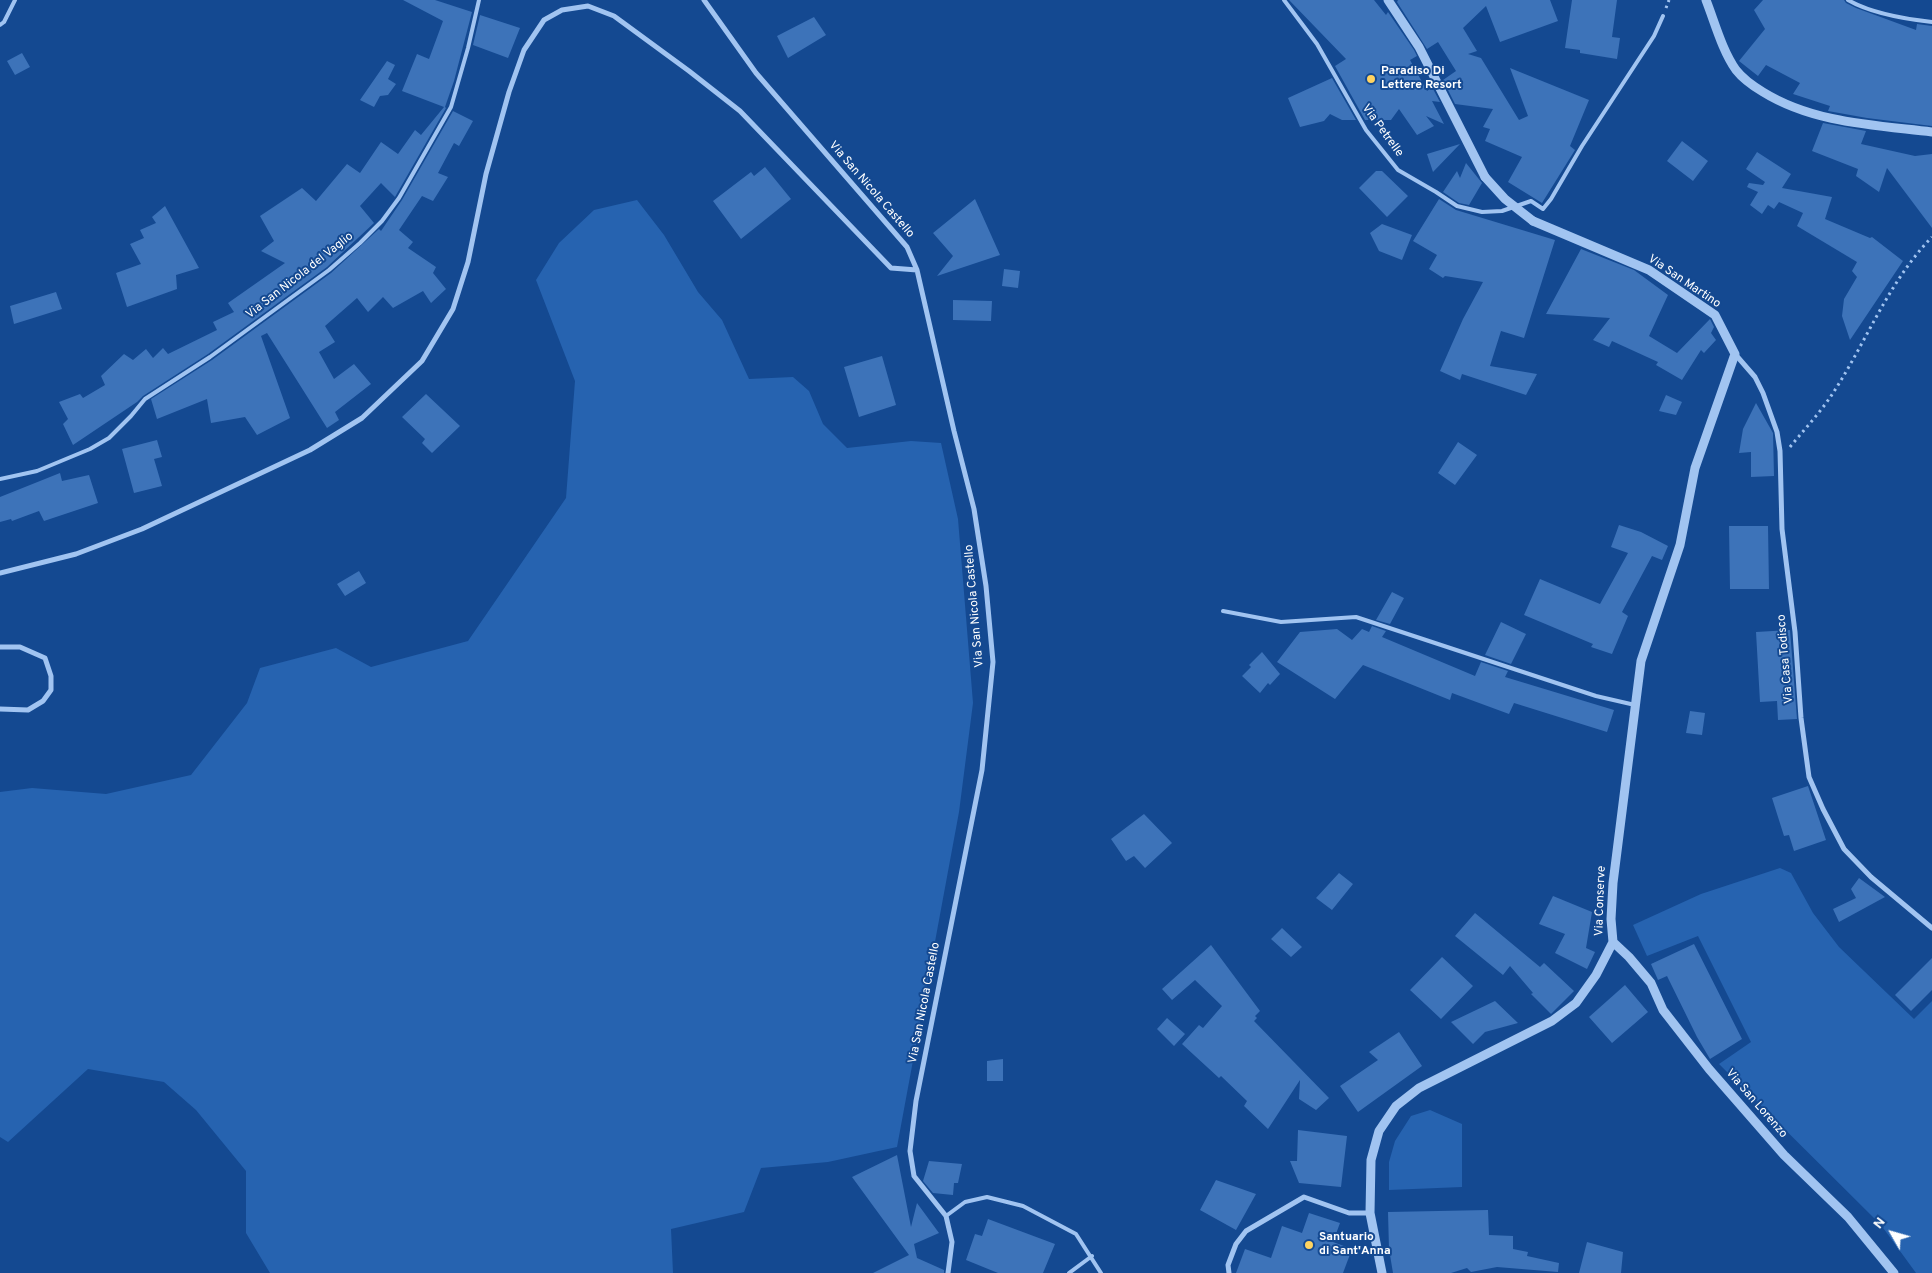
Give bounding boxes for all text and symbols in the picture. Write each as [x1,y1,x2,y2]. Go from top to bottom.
place label: Paradiso Di Lettere Resort [1381,65,1462,93]
marker: Paradiso Di Lettere Resort [1365,73,1377,85]
street label: Via Petrelle [1358,102,1406,160]
street label: Via San Nicola Castello [825,139,917,241]
street label: Via San Nicola del Vaglio [244,230,356,322]
street label: Via San Martino [1645,252,1723,312]
street label: Via San Nicola Castello [962,544,988,668]
street label: Via Casa Todisco [1775,614,1797,704]
street label: Via Conserve [1593,865,1609,937]
street label: Via San Nicola Castello [906,941,944,1065]
street label: Via San Lorenzo [1722,1066,1790,1142]
north arrow [1867,1208,1917,1258]
text: N [1870,1214,1890,1233]
place label: Santuario di Sant'Anna [1319,1231,1391,1259]
marker: Santuario di Sant'Anna [1303,1239,1315,1251]

